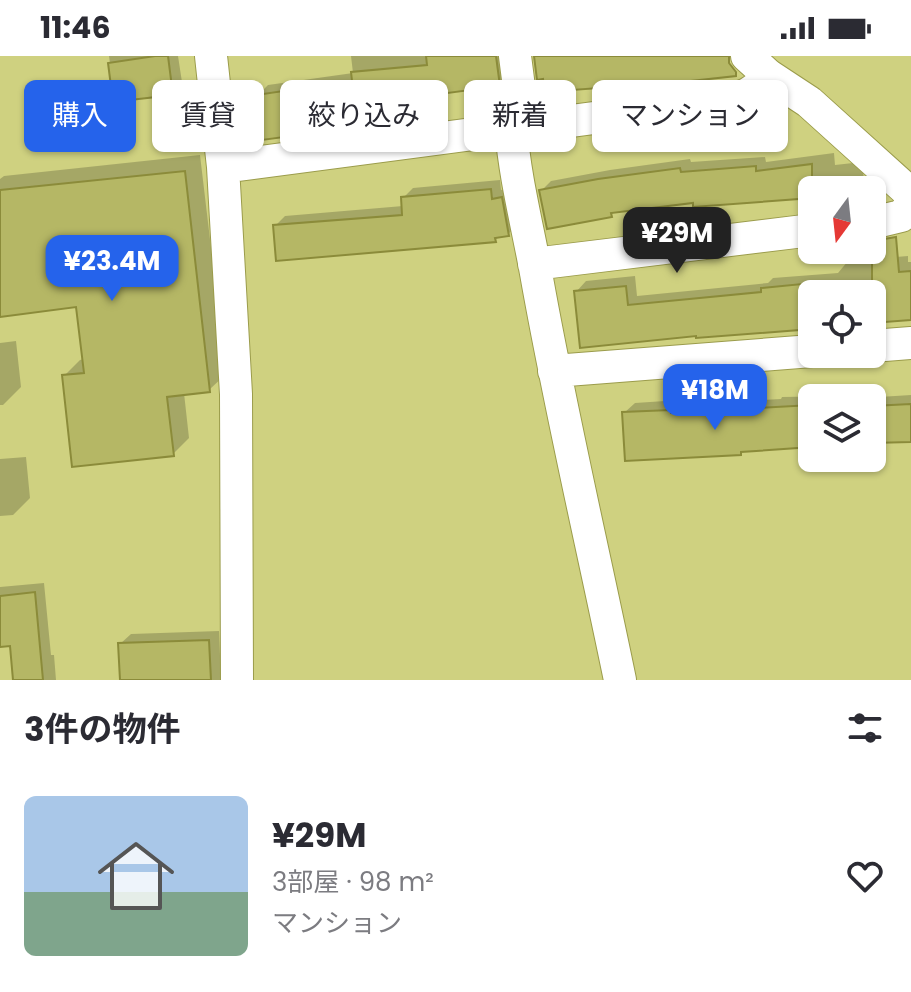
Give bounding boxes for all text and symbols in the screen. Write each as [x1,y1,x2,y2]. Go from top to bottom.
text: 11:46 [40,6,111,49]
chip: 購入 [24,80,136,152]
chip: 賃貸 [152,80,264,152]
chip: 絞り込み [280,80,448,152]
chip: 新着 [464,80,576,152]
chip: マンション [592,80,788,152]
north arrow [798,176,886,264]
map controls [798,176,886,472]
pin: ¥29M [630,207,724,275]
text: ¥29M [641,215,713,251]
pin: ¥23.4M [47,235,177,303]
text: ¥23.4M [64,243,160,279]
button: locate [798,280,886,368]
pin: ¥18M [668,364,762,432]
text: ¥18M [681,372,749,408]
button: layers [798,384,886,472]
text: 3件の物件 [24,705,181,753]
icon: filters [843,706,887,750]
text: ¥29M [272,811,366,859]
icon: home [88,828,184,924]
icon: heart [843,854,887,898]
text: 3部屋 · 98 m² [272,864,434,900]
text: マンション [272,905,402,941]

